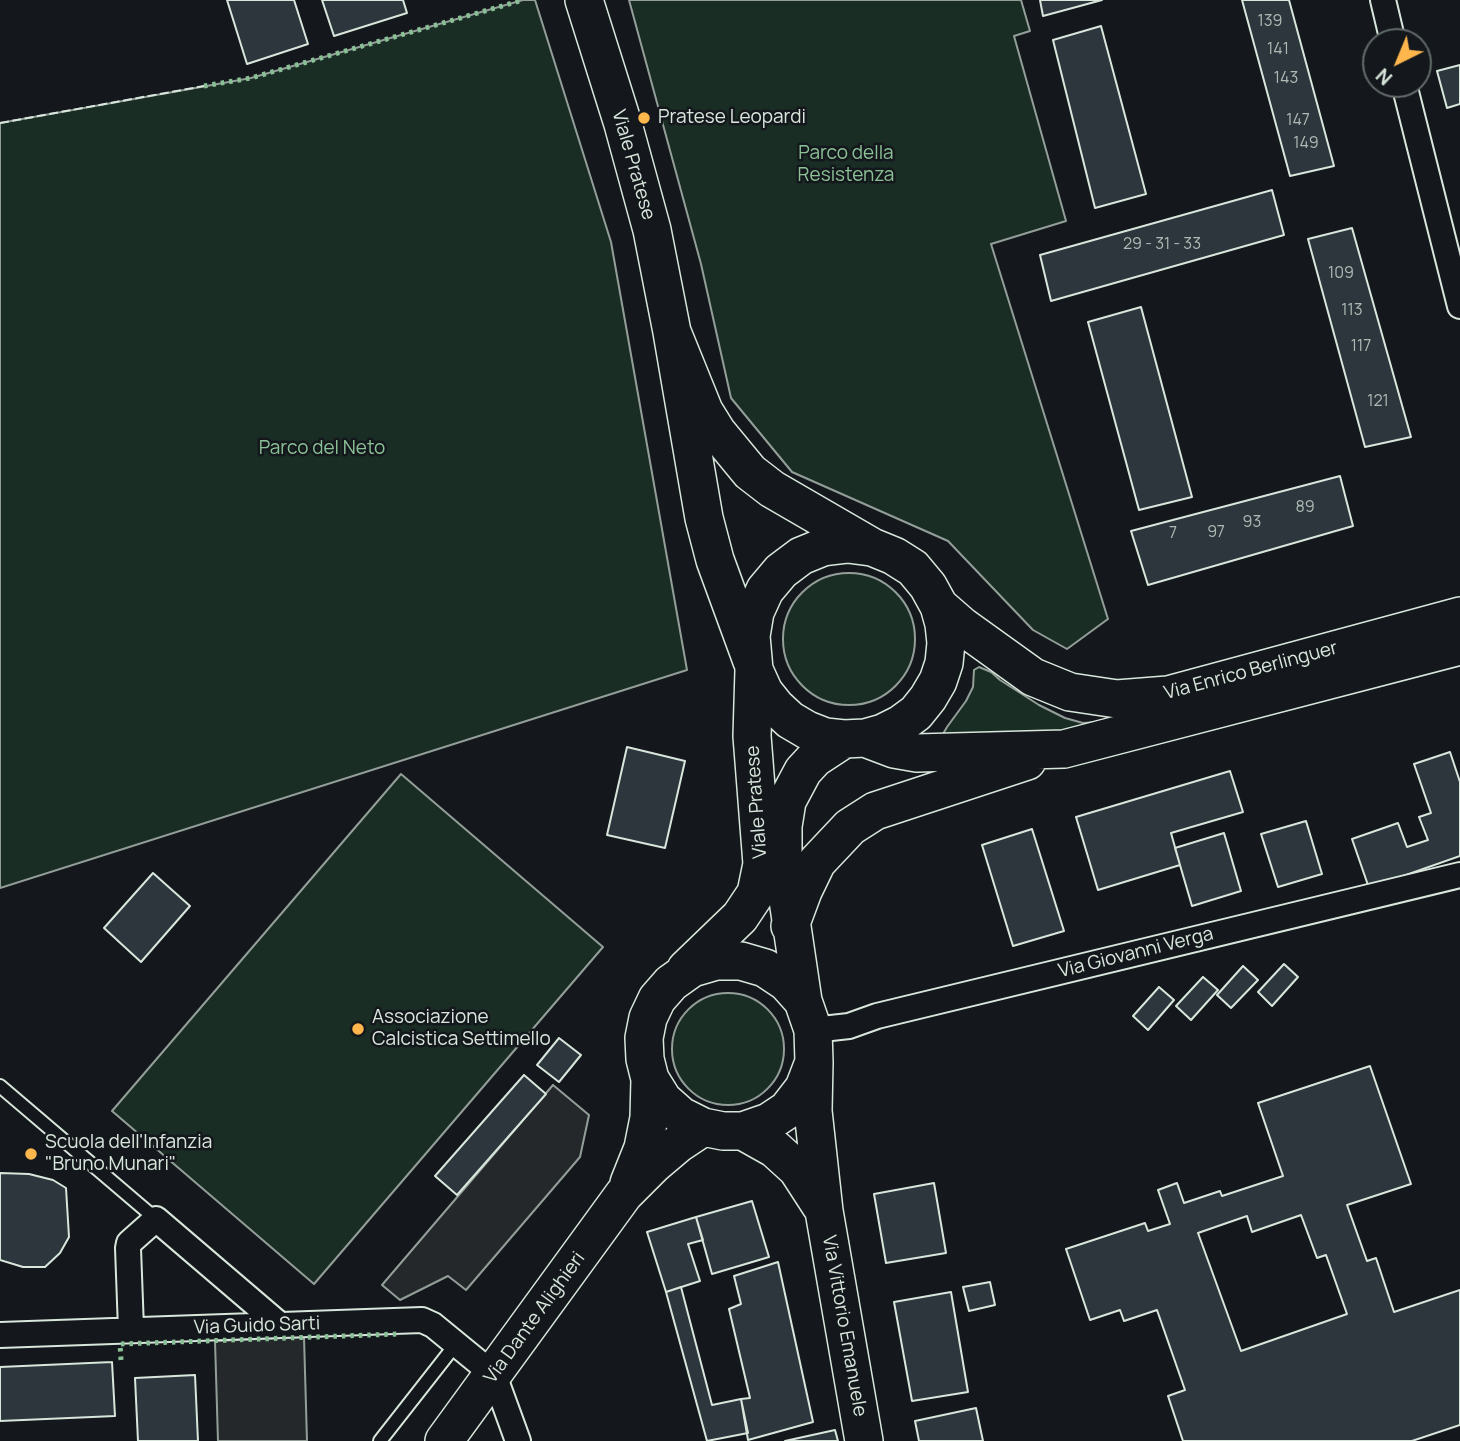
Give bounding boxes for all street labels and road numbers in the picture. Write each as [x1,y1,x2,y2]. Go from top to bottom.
street label: Viale Pratese [606,107,660,223]
street label: Via Enrico Berlinguer [1162,637,1340,705]
street label: Viale Pratese [742,745,772,859]
street label: Via Giovanni Verga [1056,923,1216,983]
street label: Via Vittorio Emanuele [817,1234,871,1418]
street label: Via Dante Alighieri [480,1248,590,1388]
street label: Via Guido Sarti [193,1312,321,1340]

